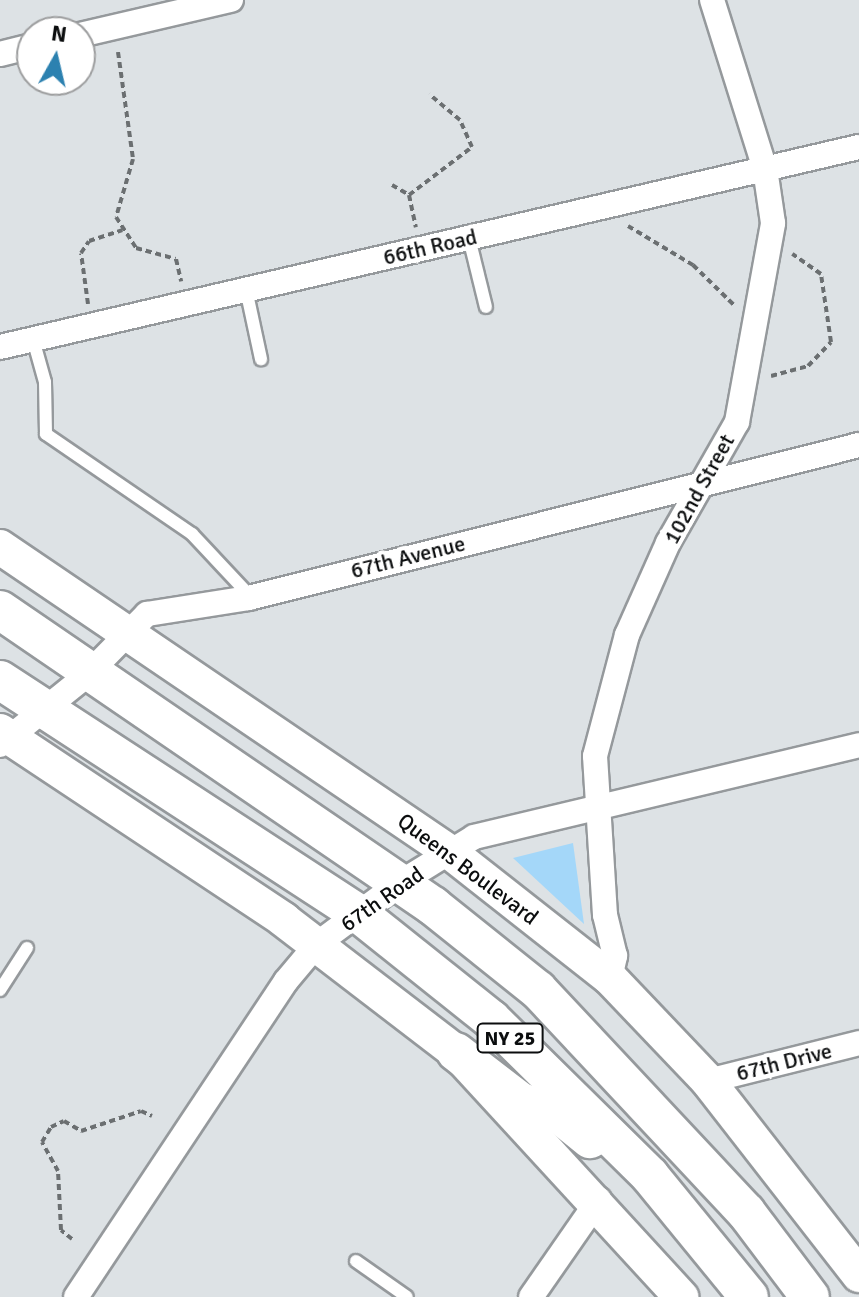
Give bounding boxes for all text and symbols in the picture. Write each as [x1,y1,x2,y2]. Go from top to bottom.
north arrow [16,16,96,96]
text: N [50,19,69,48]
street label: 66th Road [381,223,479,271]
street label: 102nd Street [658,429,740,549]
street label: 67th Avenue [348,530,468,584]
street label: Queens Boulevard [392,808,544,930]
street label: 67th Road [335,861,429,937]
road number: NY 25 [476,1022,544,1054]
street label: 67th Drive [734,1037,834,1087]

